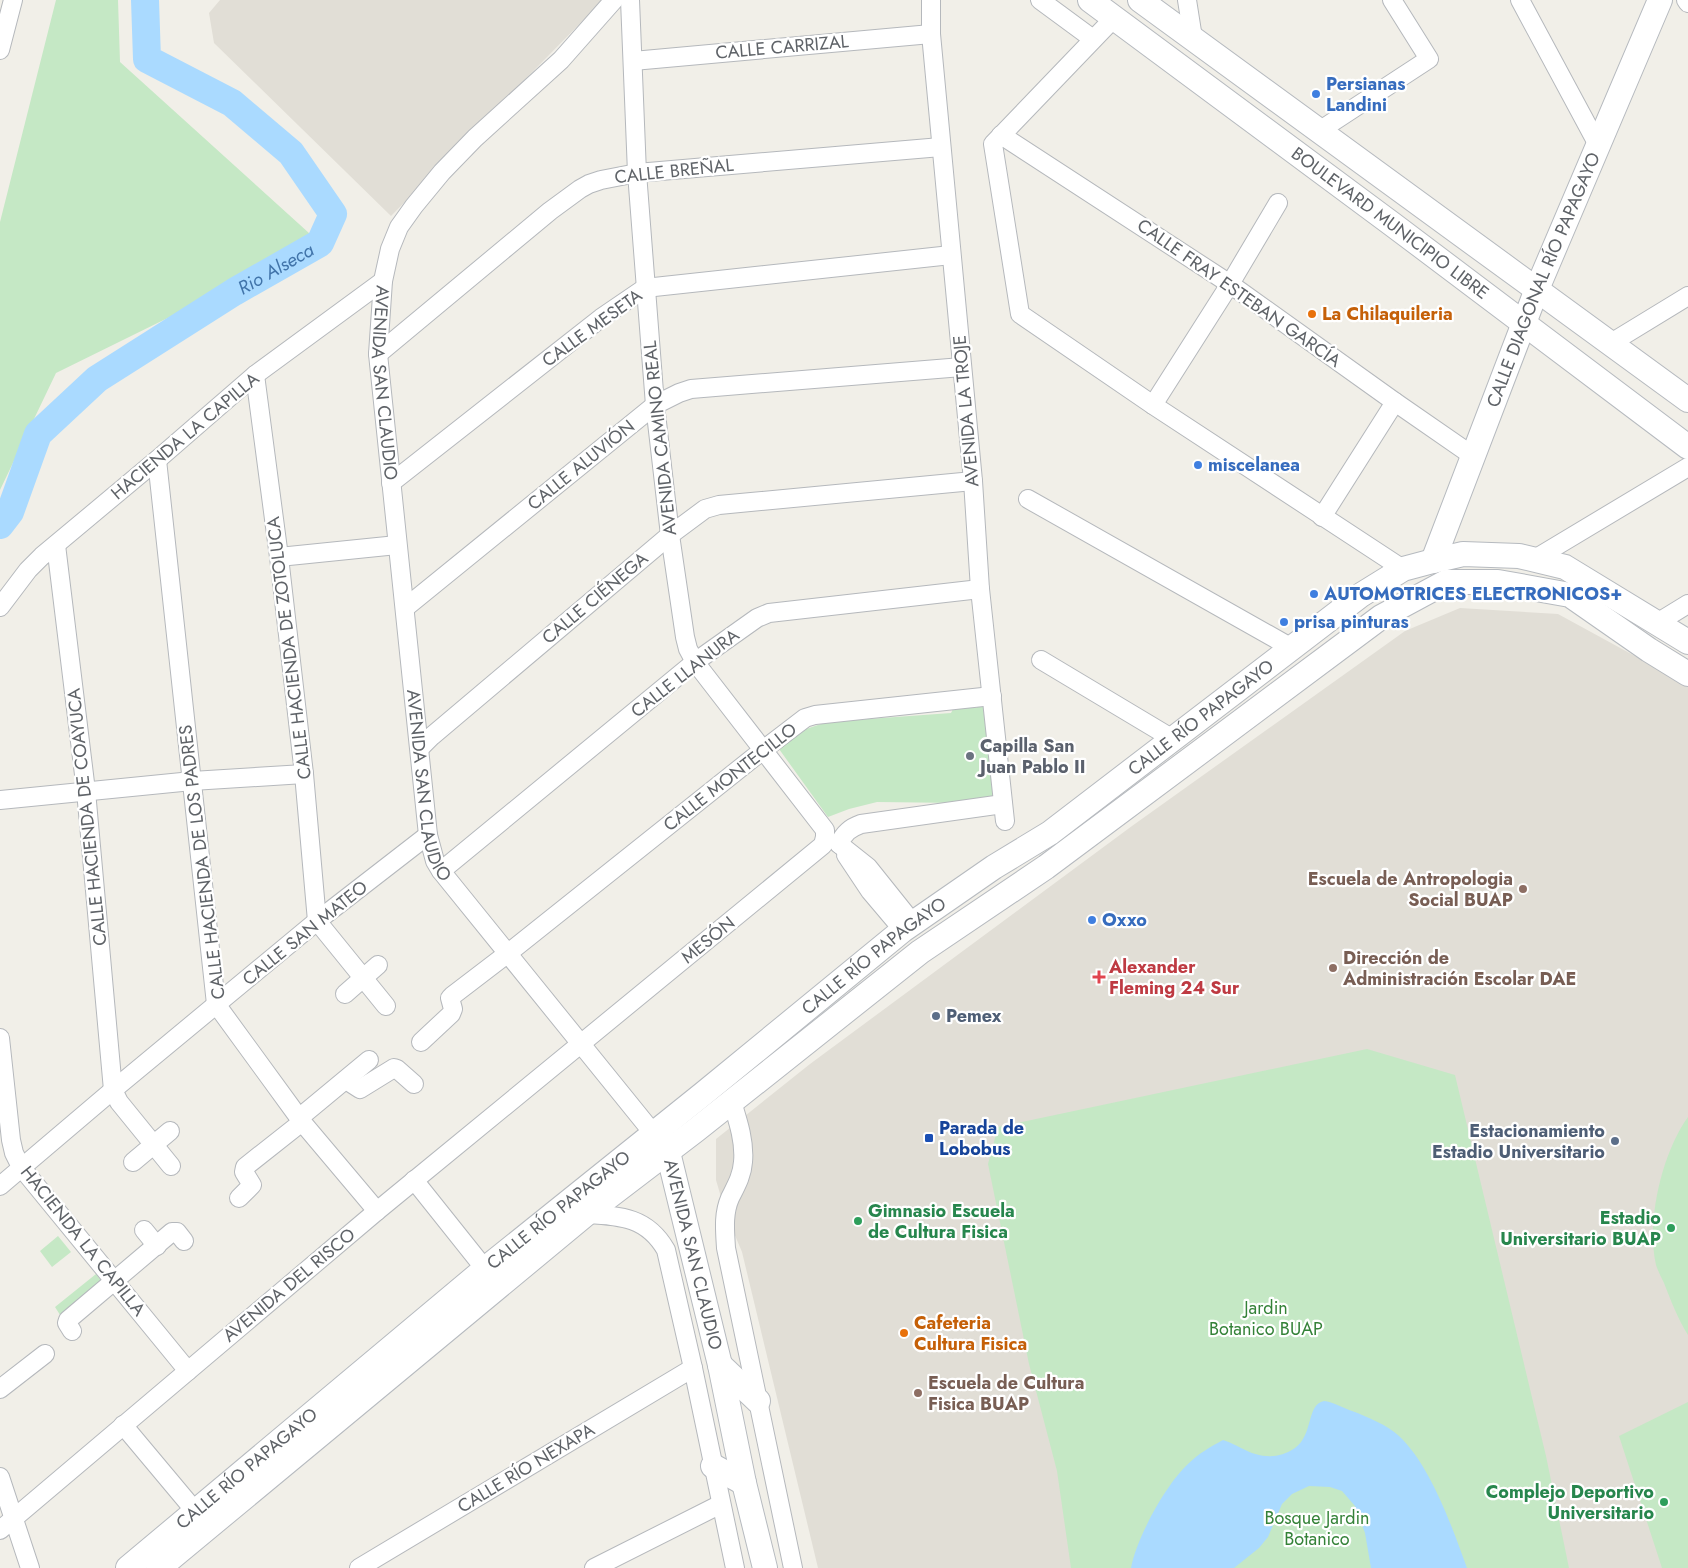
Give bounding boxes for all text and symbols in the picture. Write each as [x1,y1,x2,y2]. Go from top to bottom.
street label: CALLE CARRIZAL [714,28,850,66]
place label: Persianas Landini [1326,71,1406,118]
marker: Persianas Landini [1310,88,1322,100]
street label: BOULEVARD MUNICIPIO LIBRE [1286,141,1494,306]
street label: CALLE DIAGONAL RÍO PAPAGAYO [1480,148,1607,411]
street label: CALLE BREÑAL [613,152,735,190]
street label: CALLE FRAY ESTEBAN GARCÍA [1132,212,1346,374]
water label: Rio Alseca [233,236,319,301]
street label: CALLE MESETA [537,283,648,373]
street label: AVENIDA SAN CLAUDIO [365,284,404,481]
place label: La Chilaquileria [1322,301,1453,327]
marker: La Chilaquileria [1306,308,1318,320]
street label: AVENIDA LA TROJE [946,334,986,488]
street label: AVENIDA CAMINO REAL [637,339,683,537]
street label: HACIENDA LA CAPILLA [105,366,265,506]
street label: CALLE ALUVIÓN [522,414,640,516]
place label: miscelanea [1208,452,1300,478]
marker: miscelanea [1192,459,1204,471]
street label: CALLE HACIENDA DE ZOTOLUCA [260,515,318,781]
street label: CALLE CIÉNEGA [536,546,654,650]
place label: AUTOMOTRICES ELECTRONICOS+ [1323,581,1622,607]
marker: AUTOMOTRICES ELECTRONICOS+ [1308,588,1320,600]
place label: prisa pinturas [1294,609,1409,635]
marker: prisa pinturas [1278,616,1290,628]
street label: CALLE LLANURA [625,622,745,724]
street label: CALLE RÍO PAPAGAYO [1122,653,1279,782]
street label: CALLE HACIENDA DE COAYUCA [61,687,113,947]
street label: AVENIDA SAN CLAUDIO [400,688,458,887]
street label: CALLE MONTECILLO [658,717,802,837]
street label: CALLE HACIENDA DE LOS PADRES [172,723,232,1001]
place label: Capilla San Juan Pablo II [977,733,1086,780]
marker: Capilla San Juan Pablo II [964,750,976,762]
place label: Escuela de Antropologia Social BUAP [1308,866,1513,913]
street label: CALLE SAN MATEO [237,874,373,992]
marker: Escuela de Antropologia Social BUAP [1517,883,1529,895]
street label: CALLE RÍO PAPAGAYO [796,891,951,1021]
place label: Oxxo [1102,907,1147,933]
street label: MESÓN [676,910,740,970]
marker: Oxxo [1086,914,1098,926]
place label: Dirección de Administración Escolar DAE [1342,945,1576,992]
place label: Alexander Fleming 24 Sur [1108,954,1240,1001]
marker: Dirección de Administración Escolar DAE [1327,962,1339,974]
marker: Alexander Fleming 24 Sur [1093,971,1105,983]
place label: Pemex [946,1003,1002,1029]
marker: Pemex [930,1010,942,1022]
place label: Parada de Lobobus [939,1115,1024,1162]
place label: Estacionamiento Estadio Universitario [1432,1118,1605,1165]
marker: Parada de Lobobus [923,1132,935,1144]
marker: Estacionamiento Estadio Universitario [1609,1135,1621,1147]
street label: CALLE RÍO PAPAGAYO [481,1144,636,1276]
street label: AVENIDA SAN CLAUDIO [657,1156,729,1352]
street label: HACIENDA LA CAPILLA [14,1160,152,1322]
place label: Gimnasio Escuela de Cultura Fisica [868,1198,1015,1245]
place label: Estadio Universitario BUAP [1500,1205,1661,1252]
marker: Gimnasio Escuela de Cultura Fisica [852,1215,864,1227]
street label: AVENIDA DEL RISCO [217,1222,361,1348]
marker: Estadio Universitario BUAP [1665,1222,1677,1234]
park label: Jardin Botanico BUAP [1209,1295,1323,1342]
place label: Cafeteria Cultura Fisica [914,1310,1027,1357]
marker: Cafeteria Cultura Fisica [898,1327,910,1339]
place label: Escuela de Cultura Fisica BUAP [928,1370,1084,1417]
marker: Escuela de Cultura Fisica BUAP [912,1387,924,1399]
street label: CALLE RÍO PAPAGAYO [170,1402,323,1535]
street label: CALLE RÍO NEXAPA [453,1417,600,1519]
place label: Complejo Deportivo Universitario [1486,1479,1654,1526]
marker: Complejo Deportivo Universitario [1658,1496,1670,1508]
park label: Bosque Jardin Botanico [1264,1505,1370,1552]

